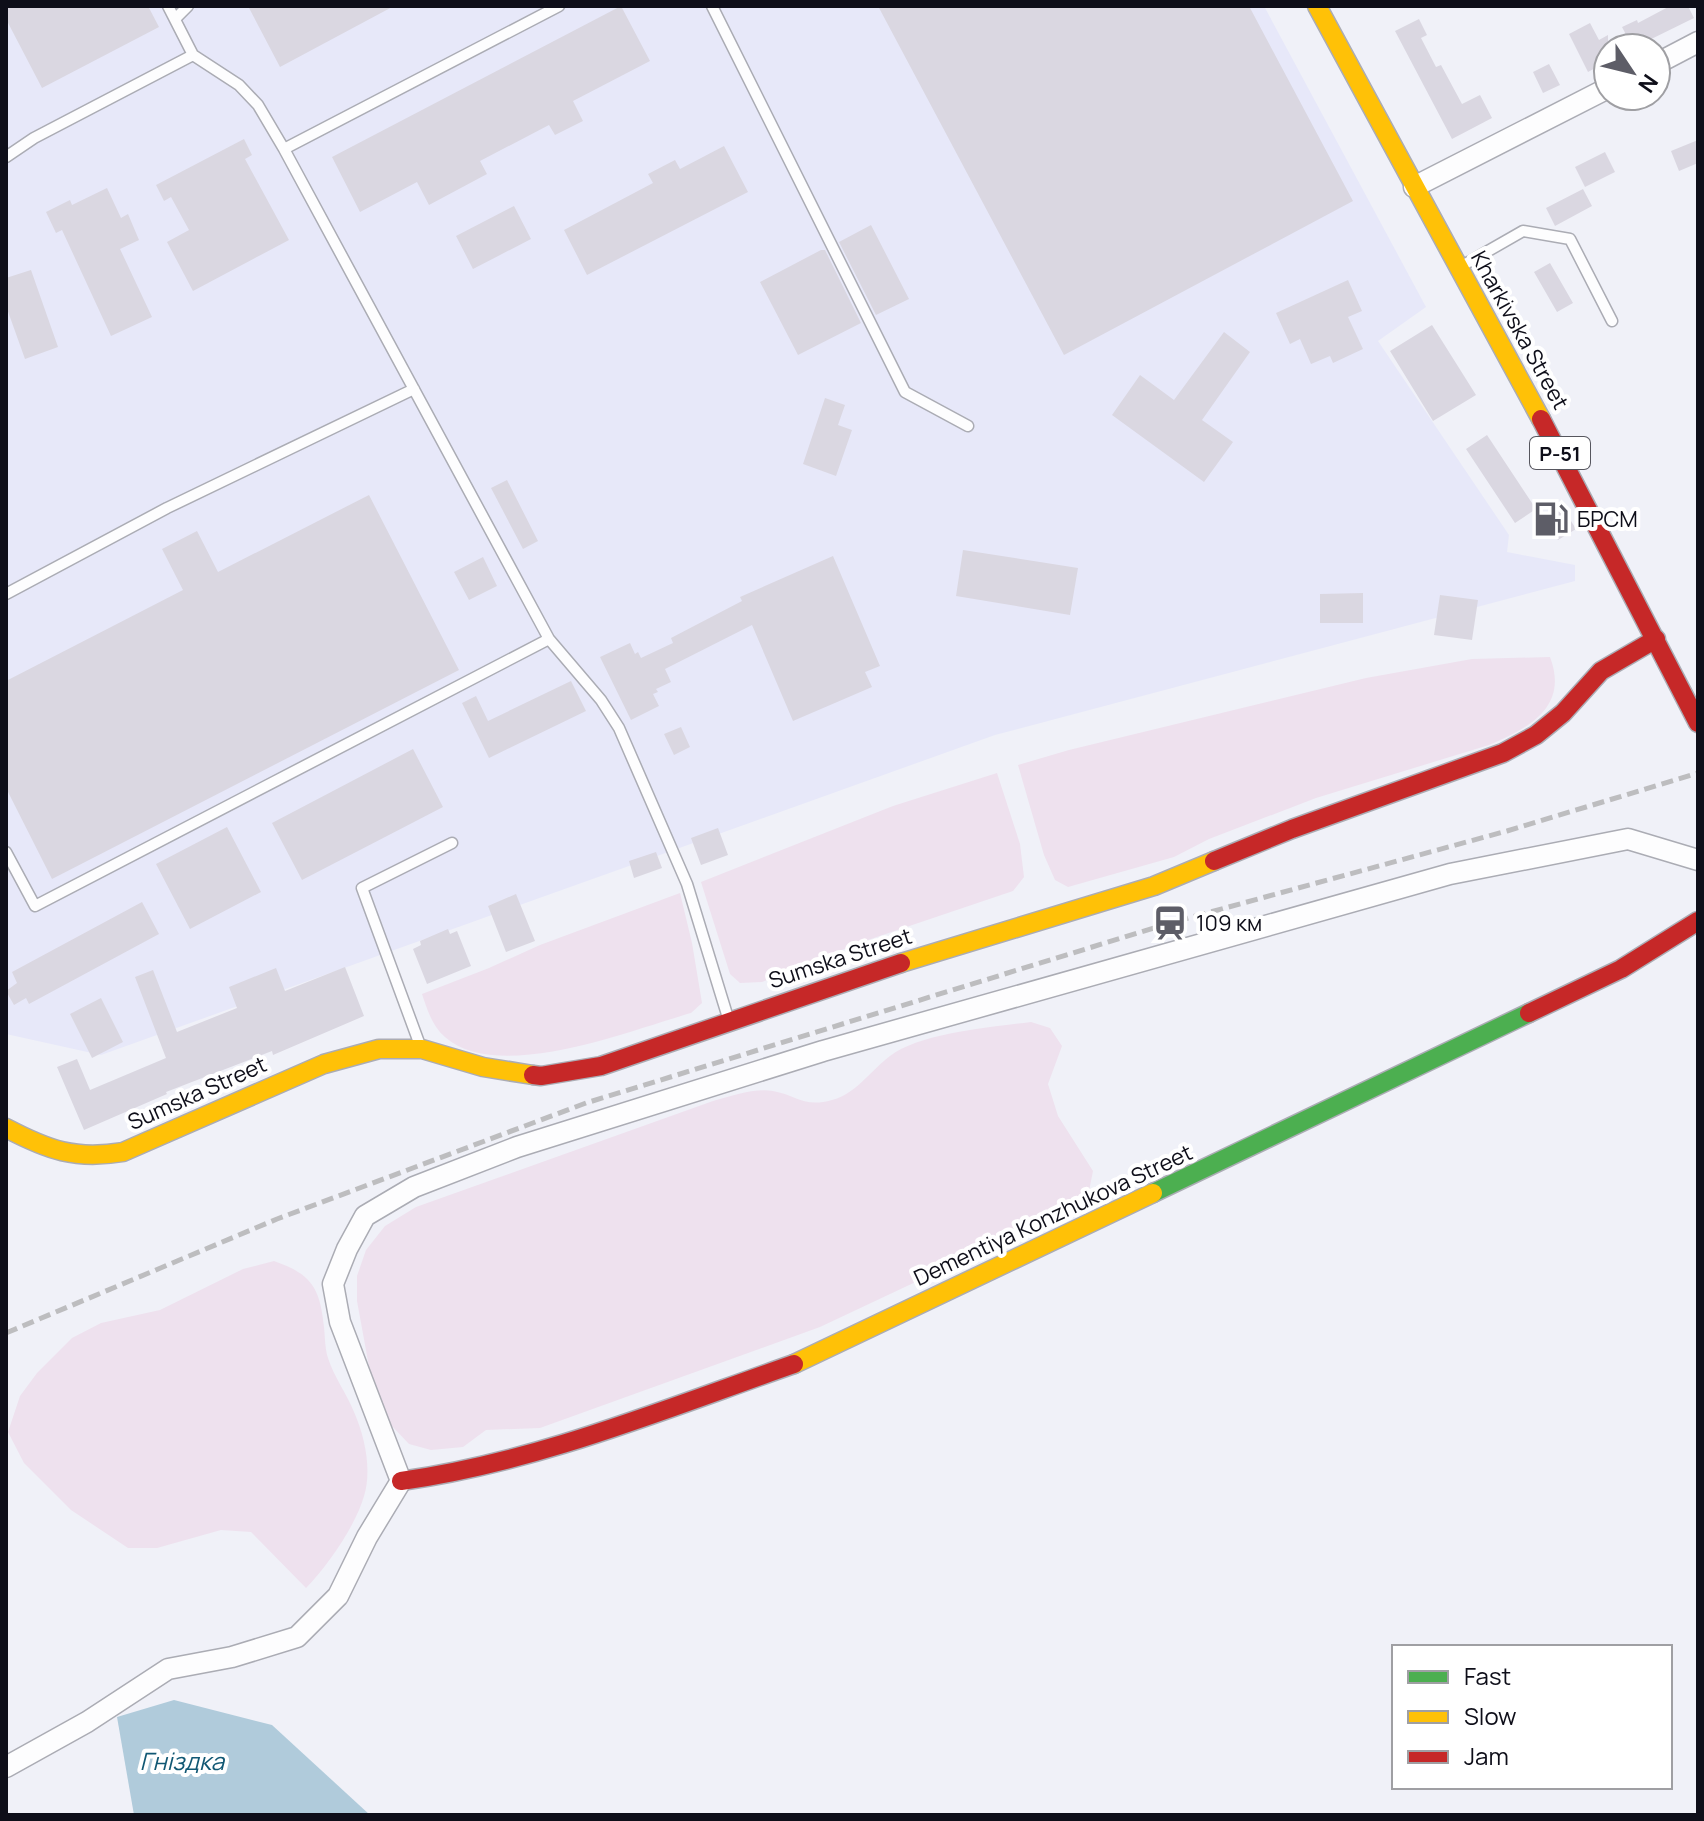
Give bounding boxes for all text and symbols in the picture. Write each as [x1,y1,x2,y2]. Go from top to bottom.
north arrow [1592,32,1672,112]
text: N [1632,68,1665,99]
street label: Kharkivska Street [1464,245,1576,415]
road number: Р-51 [1530,437,1590,469]
fuel station icon: БРСМ [1532,500,1570,538]
place label: БРСМ [1577,504,1638,534]
station icon: 109 км [1151,904,1189,942]
place label: 109 км [1196,908,1262,938]
street label: Sumska Street [765,921,916,995]
street label: Sumska Street [123,1049,271,1137]
street label: Dementiya Konzhukova Street [909,1137,1197,1293]
legend [1392,1645,1672,1789]
text: Fast [1464,1659,1511,1692]
text: Slow [1464,1699,1517,1732]
text: Jam [1464,1739,1509,1772]
water label: Гніздка [140,1744,226,1777]

